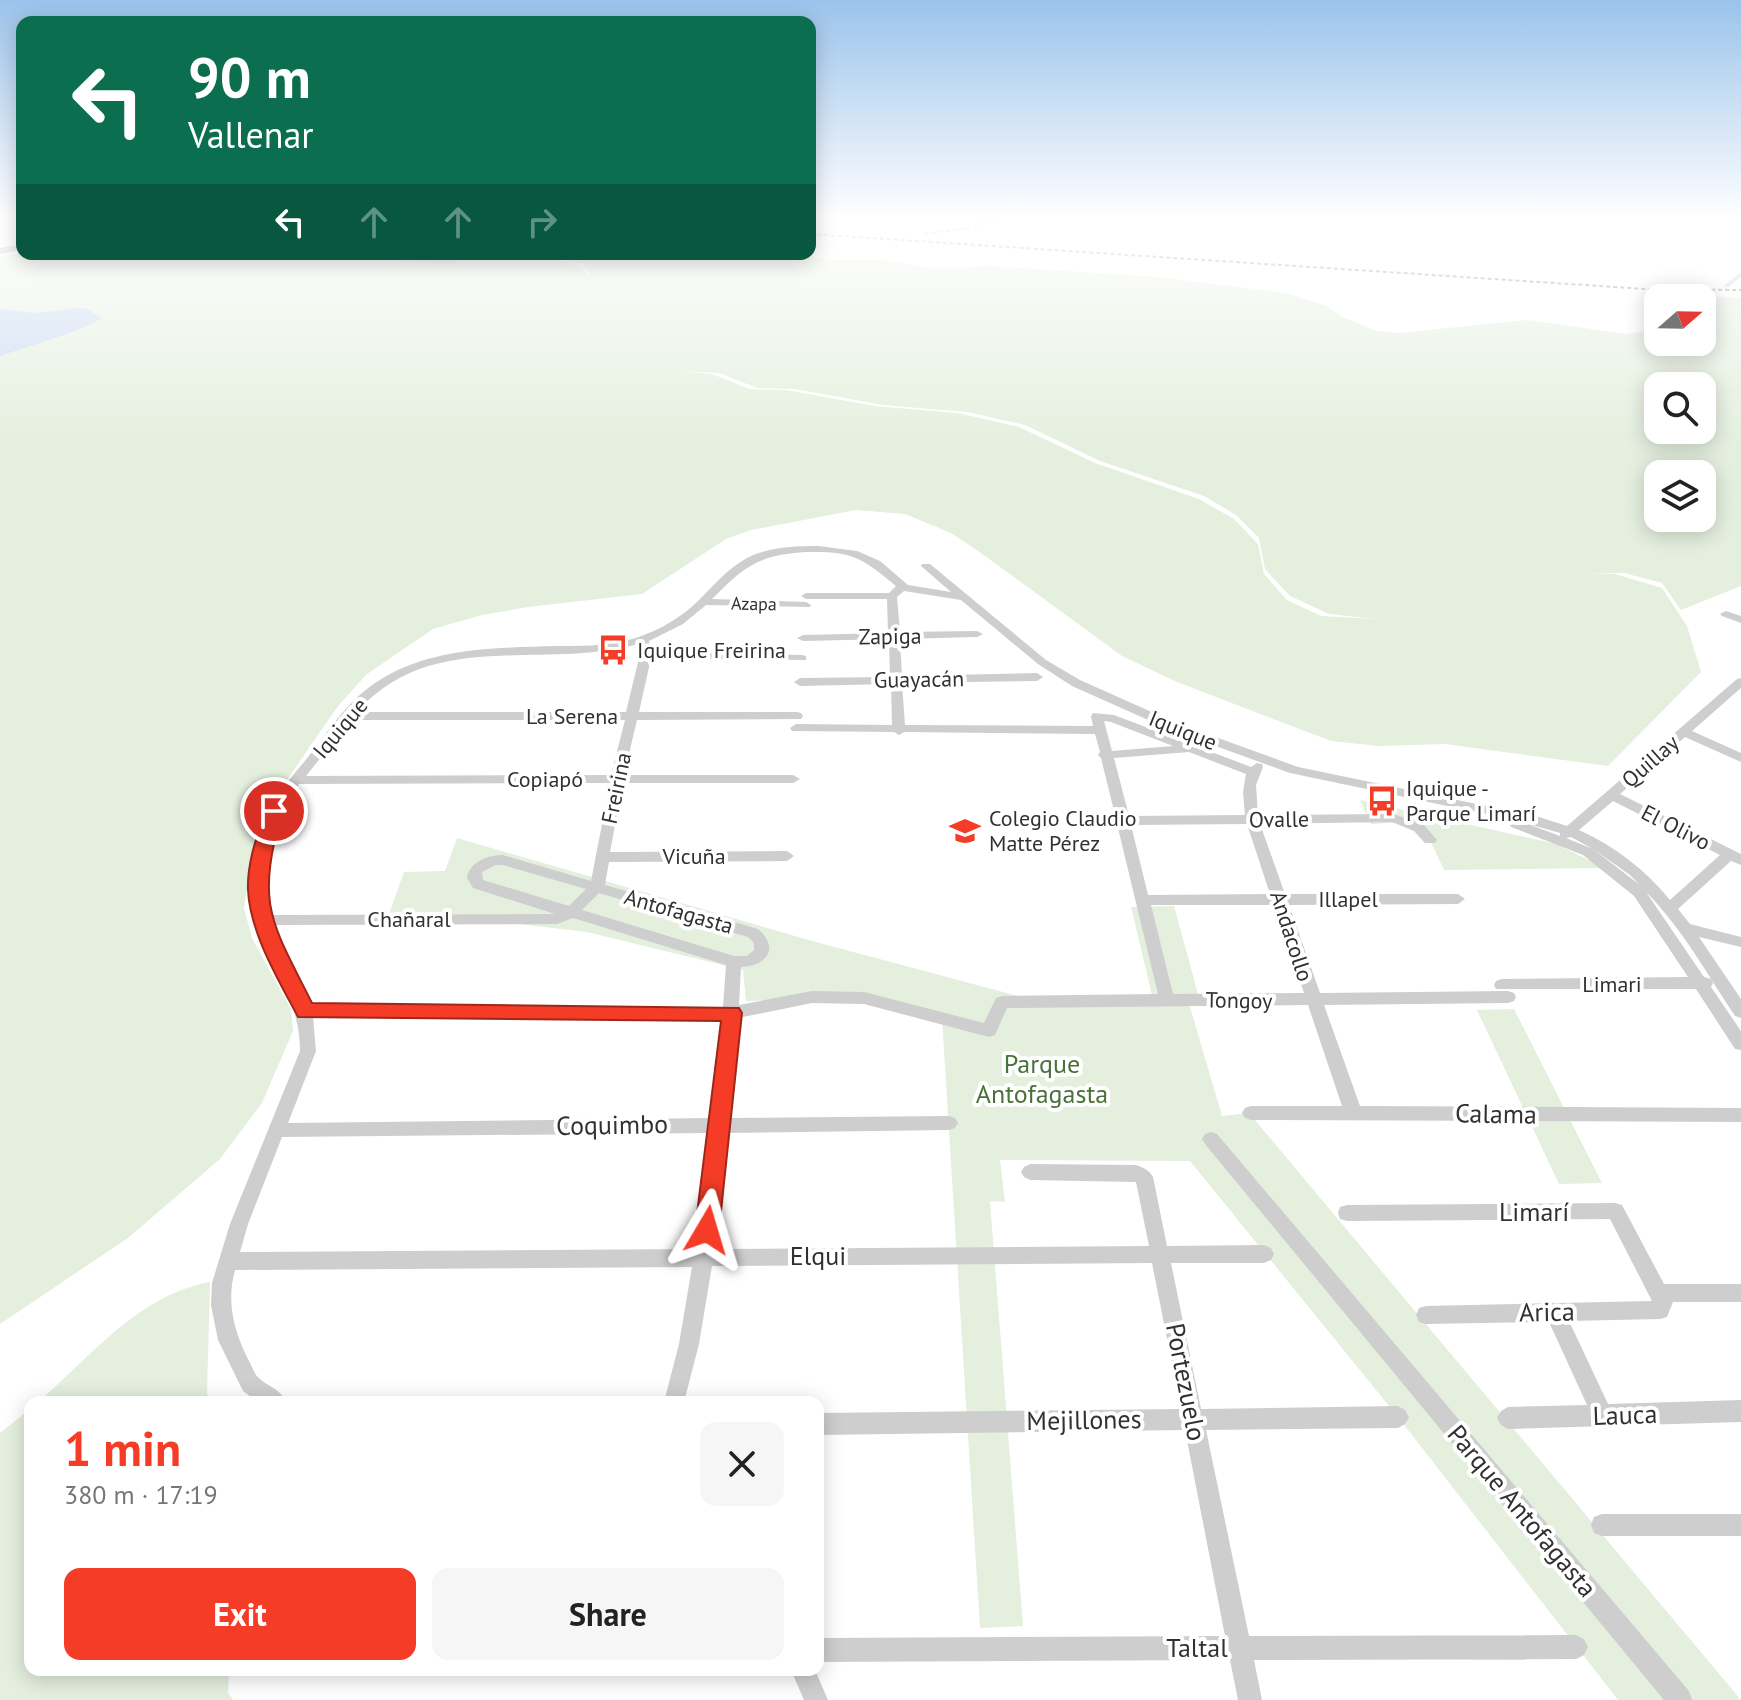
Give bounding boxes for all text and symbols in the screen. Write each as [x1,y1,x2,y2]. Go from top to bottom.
text: 90 m [188,41,311,113]
icon: left [56,48,160,152]
text: Vallenar [188,111,314,158]
icon: left [268,200,312,244]
icon: ahead [352,200,396,244]
icon: ahead [436,200,480,244]
icon: right [520,200,564,244]
north arrow [1644,284,1716,356]
map controls [1644,284,1716,532]
button: search [1644,372,1716,444]
button: layers [1644,460,1716,532]
street label: Azapa [731,592,777,615]
street label: Zapiga [858,621,922,651]
bus stop icon: Iquique Freirina [596,633,630,667]
place label: Iquique Freirina [637,636,786,664]
street label: Guayacán [874,664,964,694]
street label: Iquique [307,692,373,764]
street label: La Serena [526,702,618,730]
street label: Iquique [1145,704,1221,756]
street label: Quillay [1616,728,1685,793]
street label: Freirina [595,750,637,826]
street label: Copiapó [507,765,583,793]
place label: Iquique - Parque Limarí [1406,774,1536,827]
pin [240,777,308,845]
bus stop icon: Iquique - Parque Limarí [1365,784,1399,818]
icon: arrive [252,789,296,833]
street label: El Olivo [1637,798,1715,856]
place label: Colegio Claudio Matte Pérez [989,804,1137,857]
street label: Ovalle [1249,804,1309,834]
school or university icon: Colegio Claudio Matte Pérez [948,814,982,848]
street label: Vicuña [661,842,726,870]
street label: Antofagasta [621,882,737,940]
street label: Illapel [1318,885,1378,913]
street label: Andacollo [1264,887,1320,985]
street label: Chañaral [367,905,451,933]
street label: Limari [1582,970,1642,998]
street label: Tongoy [1205,985,1273,1015]
park label: Parque Antofagasta [976,1047,1108,1110]
street label: Calama [1455,1096,1537,1131]
street label: Coquimbo [556,1107,668,1142]
position arrow [665,1188,749,1272]
street label: Limarí [1499,1195,1569,1228]
street label: Elqui [790,1239,846,1272]
street label: Arica [1519,1295,1575,1328]
street label: Portezuelo [1159,1320,1214,1443]
street label: Lauca [1592,1397,1658,1432]
street label: Mejillones [1026,1402,1142,1437]
text: 1 min [64,1417,181,1479]
street label: Parque Antofagasta [1441,1418,1604,1604]
button: close [700,1422,784,1506]
text: 380 m · 17:19 [64,1478,218,1511]
button: Exit [64,1568,416,1660]
button: Share [432,1568,784,1660]
street label: Taltal [1166,1631,1228,1664]

